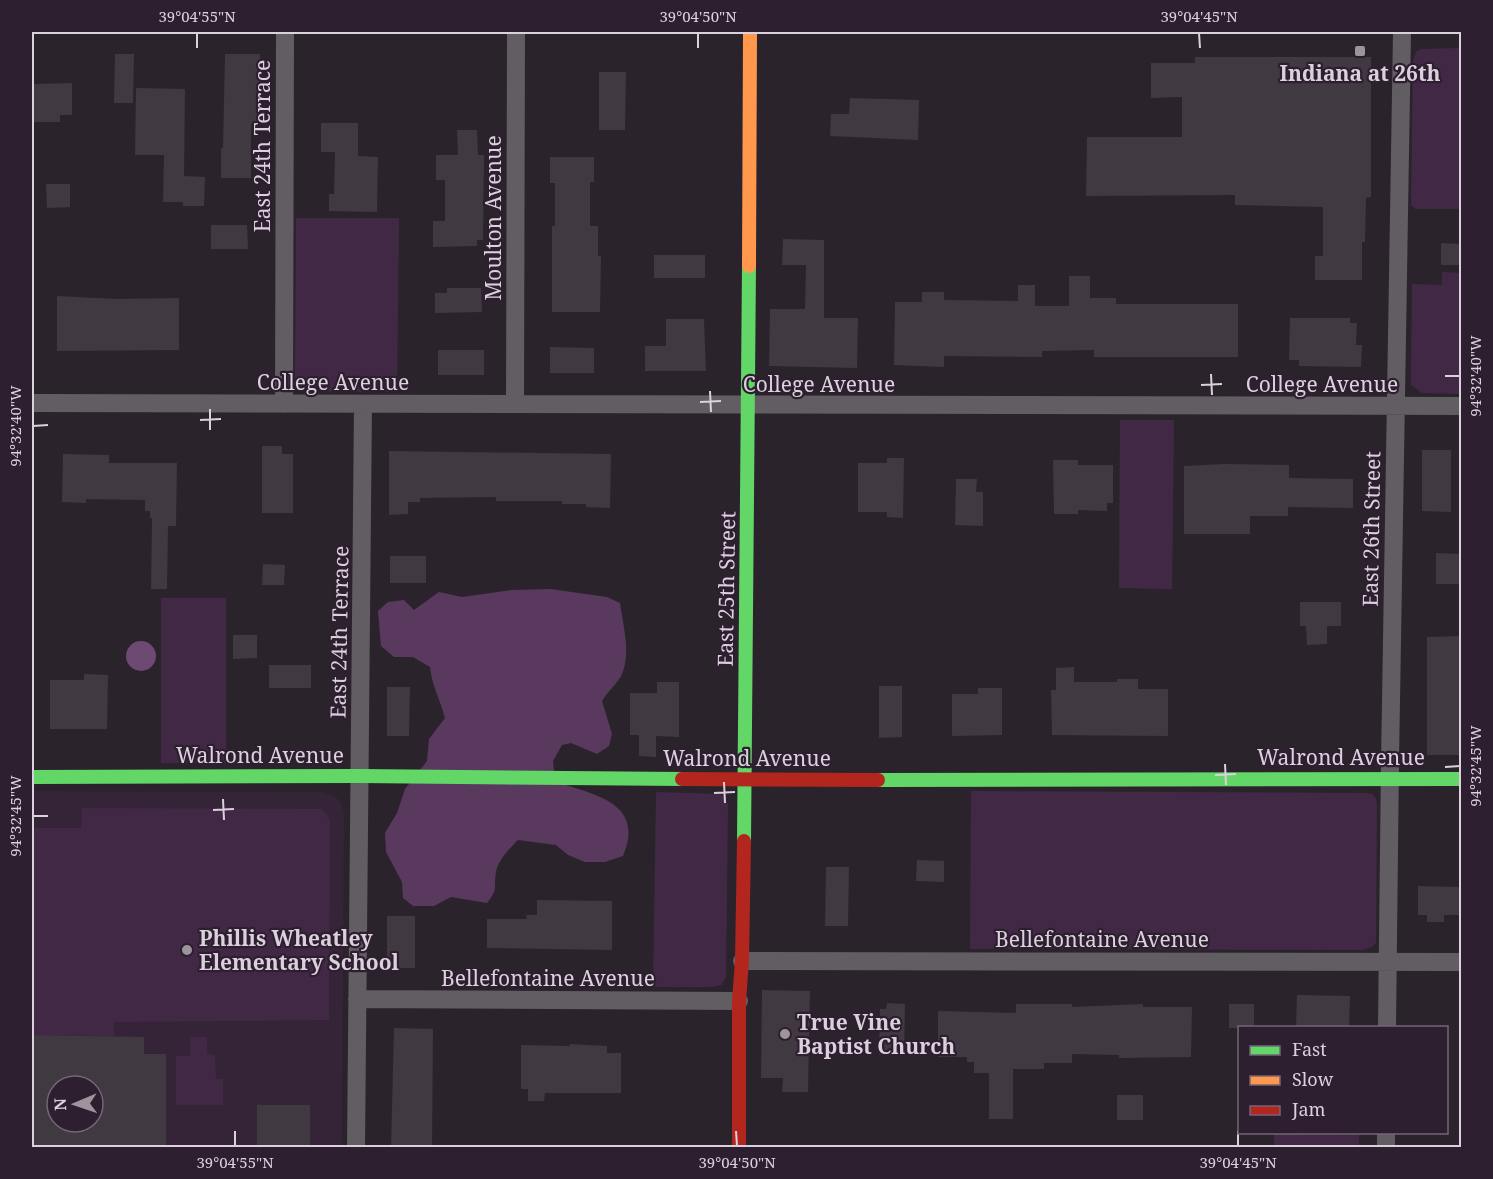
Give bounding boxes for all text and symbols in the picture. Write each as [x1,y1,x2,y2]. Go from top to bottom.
text: 39°04'55"N [158,6,236,26]
text: 39°04'50"N [659,6,737,26]
text: 39°04'45"N [1160,6,1238,26]
marker: Indiana at 26th [1353,44,1367,58]
place label: Indiana at 26th [1280,59,1440,87]
street label: East 24th Terrace [248,60,276,232]
street label: Moulton Avenue [479,135,507,301]
text: 94°32'40"W [1465,335,1485,417]
street label: College Avenue [257,368,409,396]
street label: College Avenue [743,370,895,398]
street label: College Avenue [1246,370,1398,398]
text: 94°32'40"W [5,385,25,467]
street label: East 26th Street [1356,451,1386,607]
street label: East 25th Street [711,511,741,667]
street label: East 24th Terrace [323,545,355,719]
text: 94°32'45"W [1465,725,1485,807]
street label: Walrond Avenue [176,741,344,769]
street label: Walrond Avenue [1257,743,1425,771]
street label: Walrond Avenue [663,744,831,772]
text: 94°32'45"W [5,775,25,857]
place label: Phillis Wheatley Elementary School [199,924,400,976]
street label: Bellefontaine Avenue [995,925,1209,953]
marker: Phillis Wheatley Elementary School [180,943,194,957]
street label: Bellefontaine Avenue [441,964,655,992]
place label: True Vine Baptist Church [797,1008,955,1060]
legend [1238,1026,1448,1134]
marker: True Vine Baptist Church [778,1027,792,1041]
text: Fast [1292,1037,1327,1061]
text: Slow [1292,1067,1334,1091]
north arrow [45,1074,105,1134]
text: N [49,1097,71,1111]
text: Jam [1291,1097,1326,1121]
text: 39°04'55"N [196,1152,274,1172]
text: 39°04'50"N [698,1152,776,1172]
text: 39°04'45"N [1199,1152,1277,1172]

